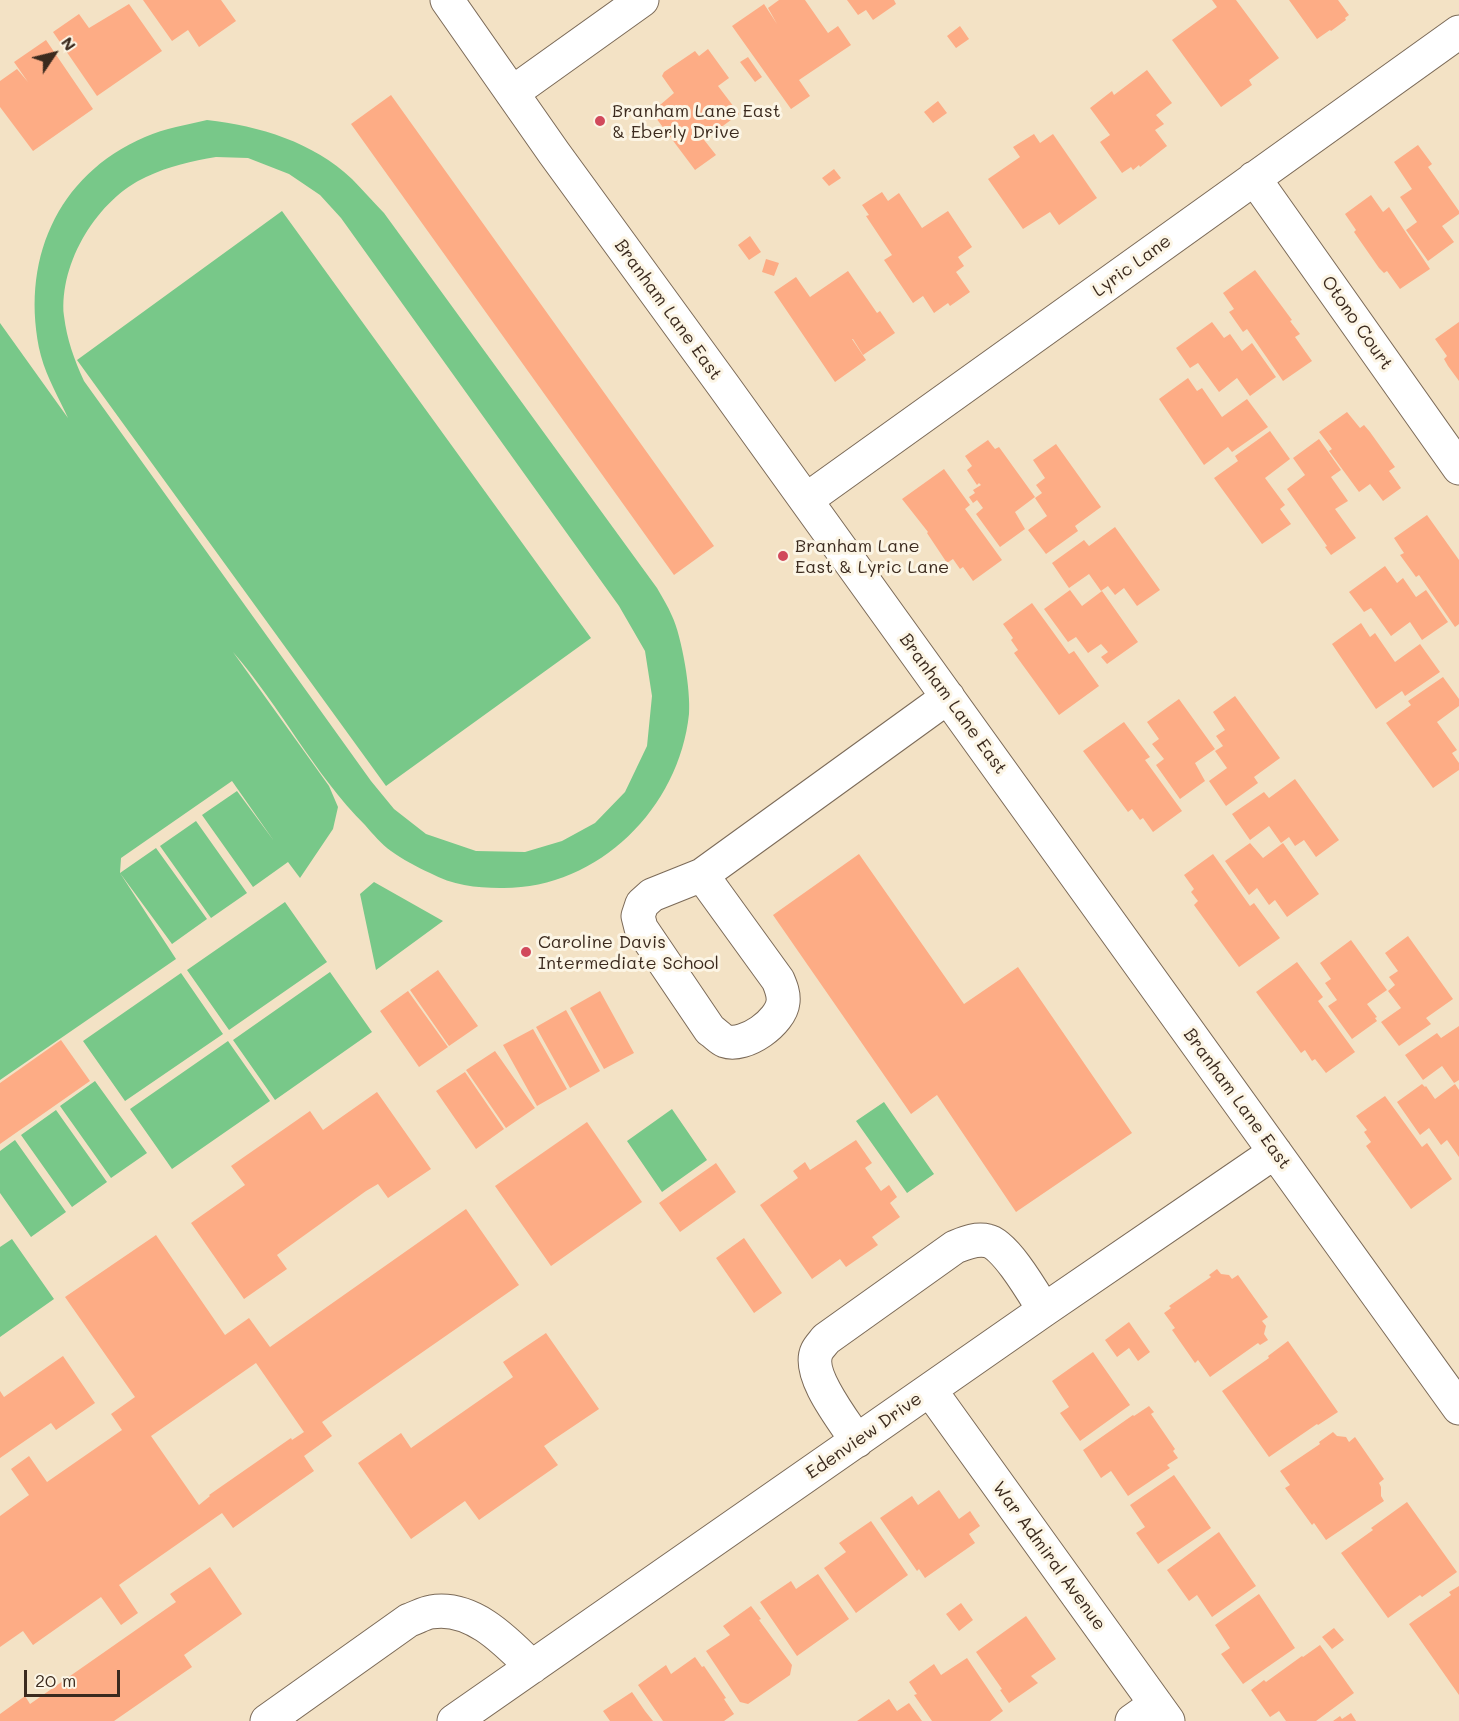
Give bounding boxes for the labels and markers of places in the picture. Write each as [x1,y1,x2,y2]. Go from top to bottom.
place label: Branham Lane East & Eberly Drive [612,100,781,142]
marker: Branham Lane East & Eberly Drive [593,114,607,128]
place label: Branham Lane East & Lyric Lane [795,535,949,578]
marker: Branham Lane East & Lyric Lane [776,549,790,563]
place label: Caroline Davis Intermediate School [538,931,719,974]
marker: Caroline Davis Intermediate School [519,945,533,959]

